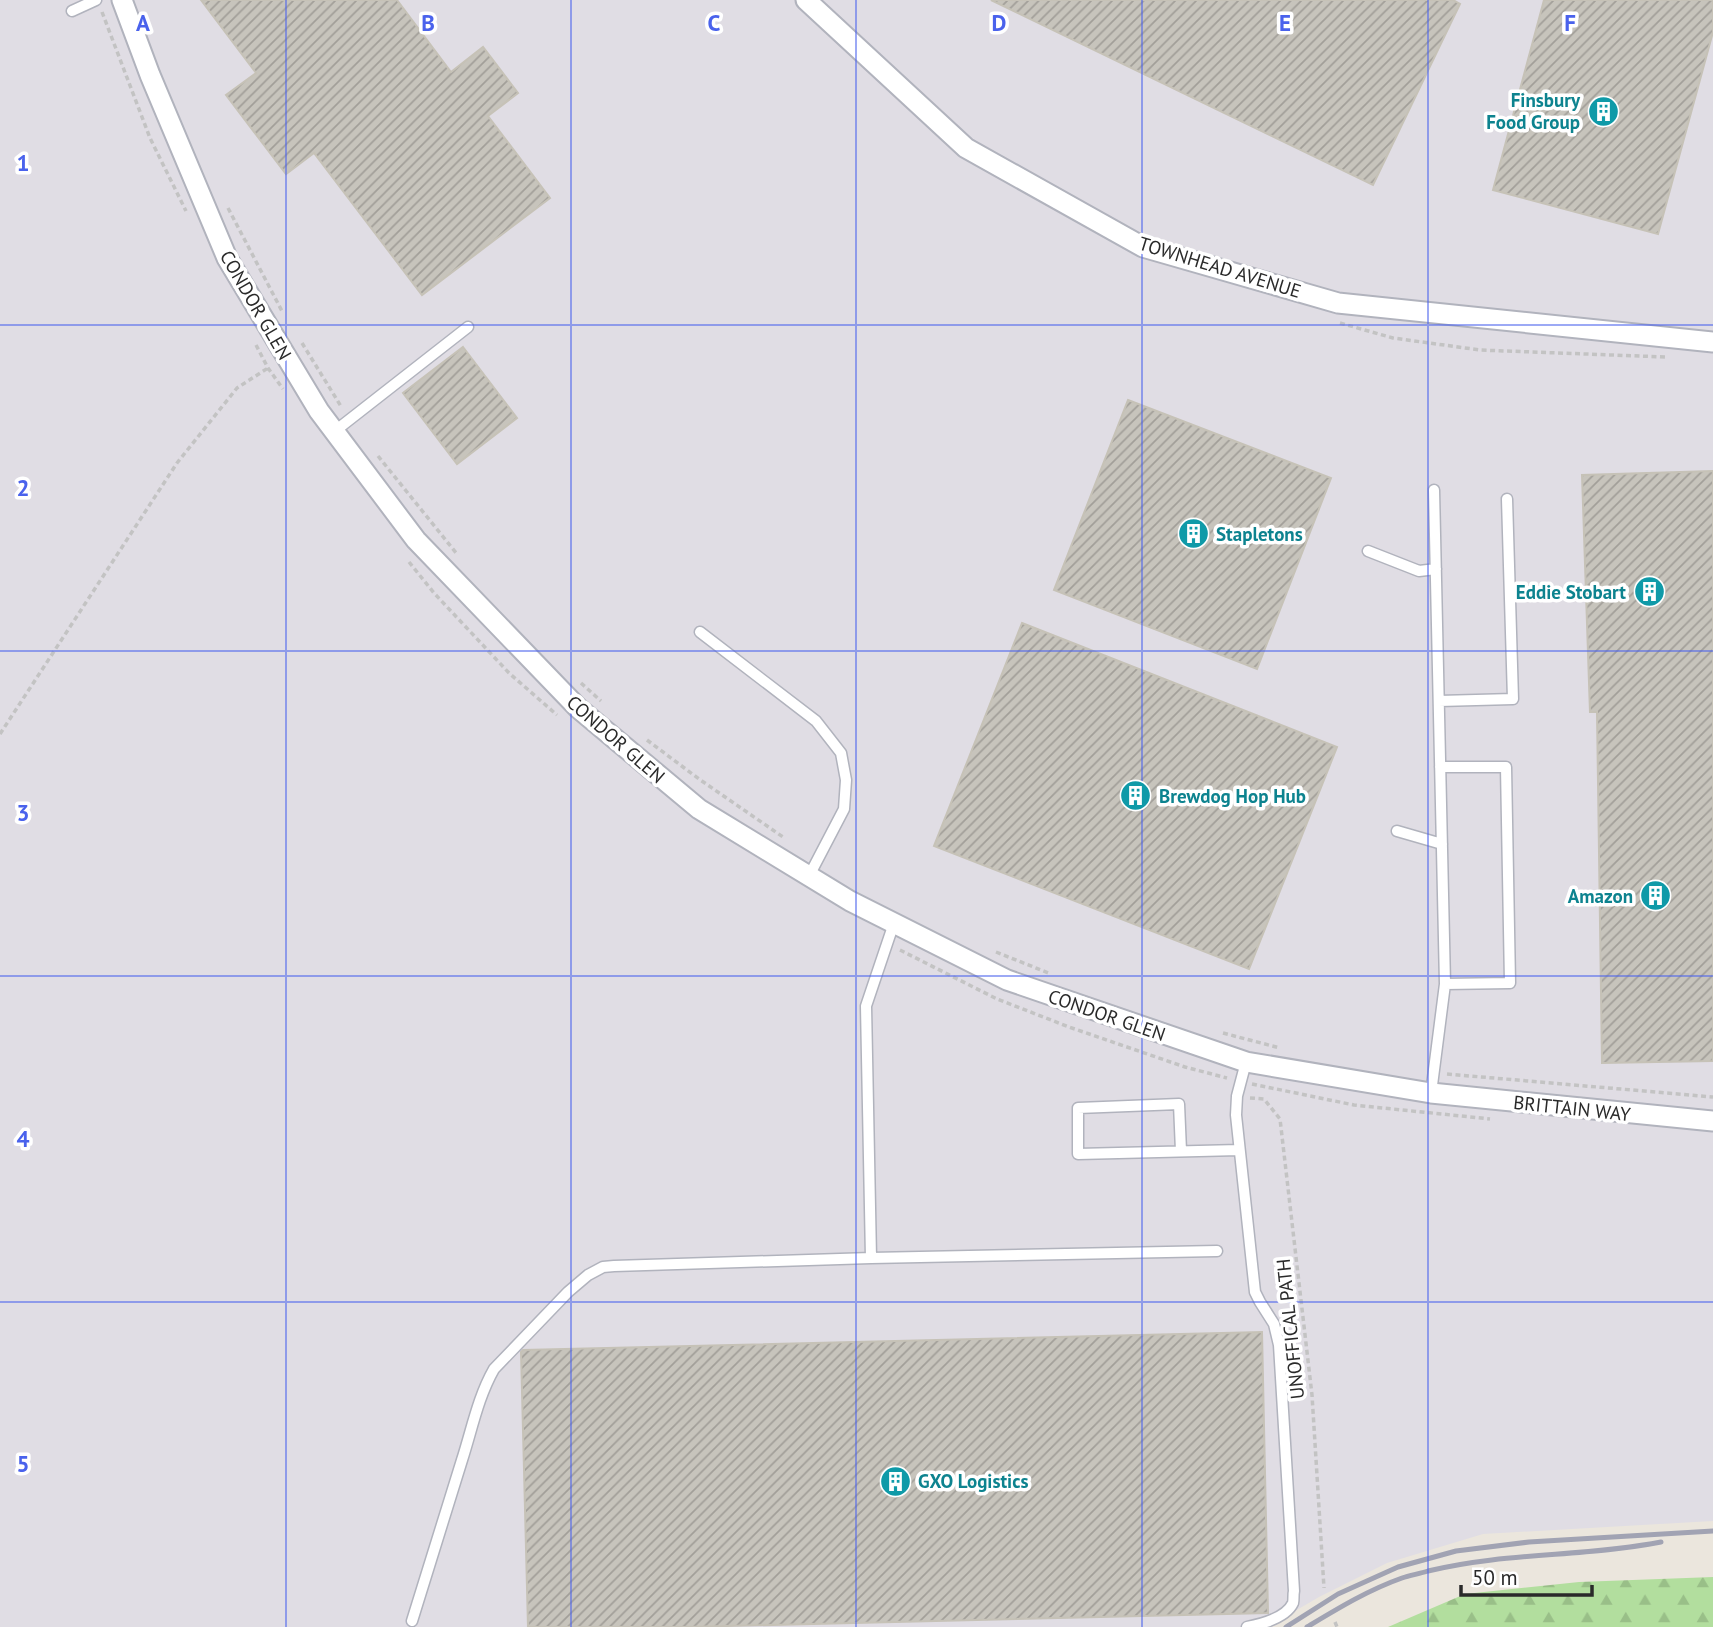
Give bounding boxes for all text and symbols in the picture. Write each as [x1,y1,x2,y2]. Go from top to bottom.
text: A [136,8,150,37]
text: B [421,8,435,37]
text: C [708,8,721,37]
text: D [992,8,1006,37]
text: E [1279,8,1291,37]
text: F [1564,8,1576,37]
place label: Finsbury Food Group [1486,88,1581,134]
building icon: Finsbury Food Group [1586,94,1620,128]
text: 1 [16,148,30,177]
street label: TOWNHEAD AVENUE [1136,231,1304,303]
street label: CONDOR GLEN [215,246,297,364]
text: 2 [16,473,30,502]
building icon: Stapletons [1176,517,1210,551]
place label: Stapletons [1216,522,1303,546]
building icon: Eddie Stobart [1632,575,1666,609]
place label: Eddie Stobart [1516,580,1626,604]
street label: CONDOR GLEN [562,690,670,788]
building icon: Brewdog Hop Hub [1119,779,1153,813]
place label: Brewdog Hop Hub [1159,784,1306,808]
text: 3 [16,798,30,827]
building icon: Amazon [1639,879,1673,913]
place label: Amazon [1568,884,1633,908]
street label: CONDOR GLEN [1045,984,1169,1046]
street label: BRITTAIN WAY [1512,1090,1632,1126]
text: 4 [16,1124,30,1153]
street label: UNOFFICAL PATH [1271,1257,1309,1401]
text: 5 [16,1449,30,1478]
building icon: GXO Logistics [878,1464,912,1498]
place label: GXO Logistics [918,1469,1028,1493]
scale bar [1461,1554,1592,1598]
text: 50 m [1472,1564,1518,1591]

